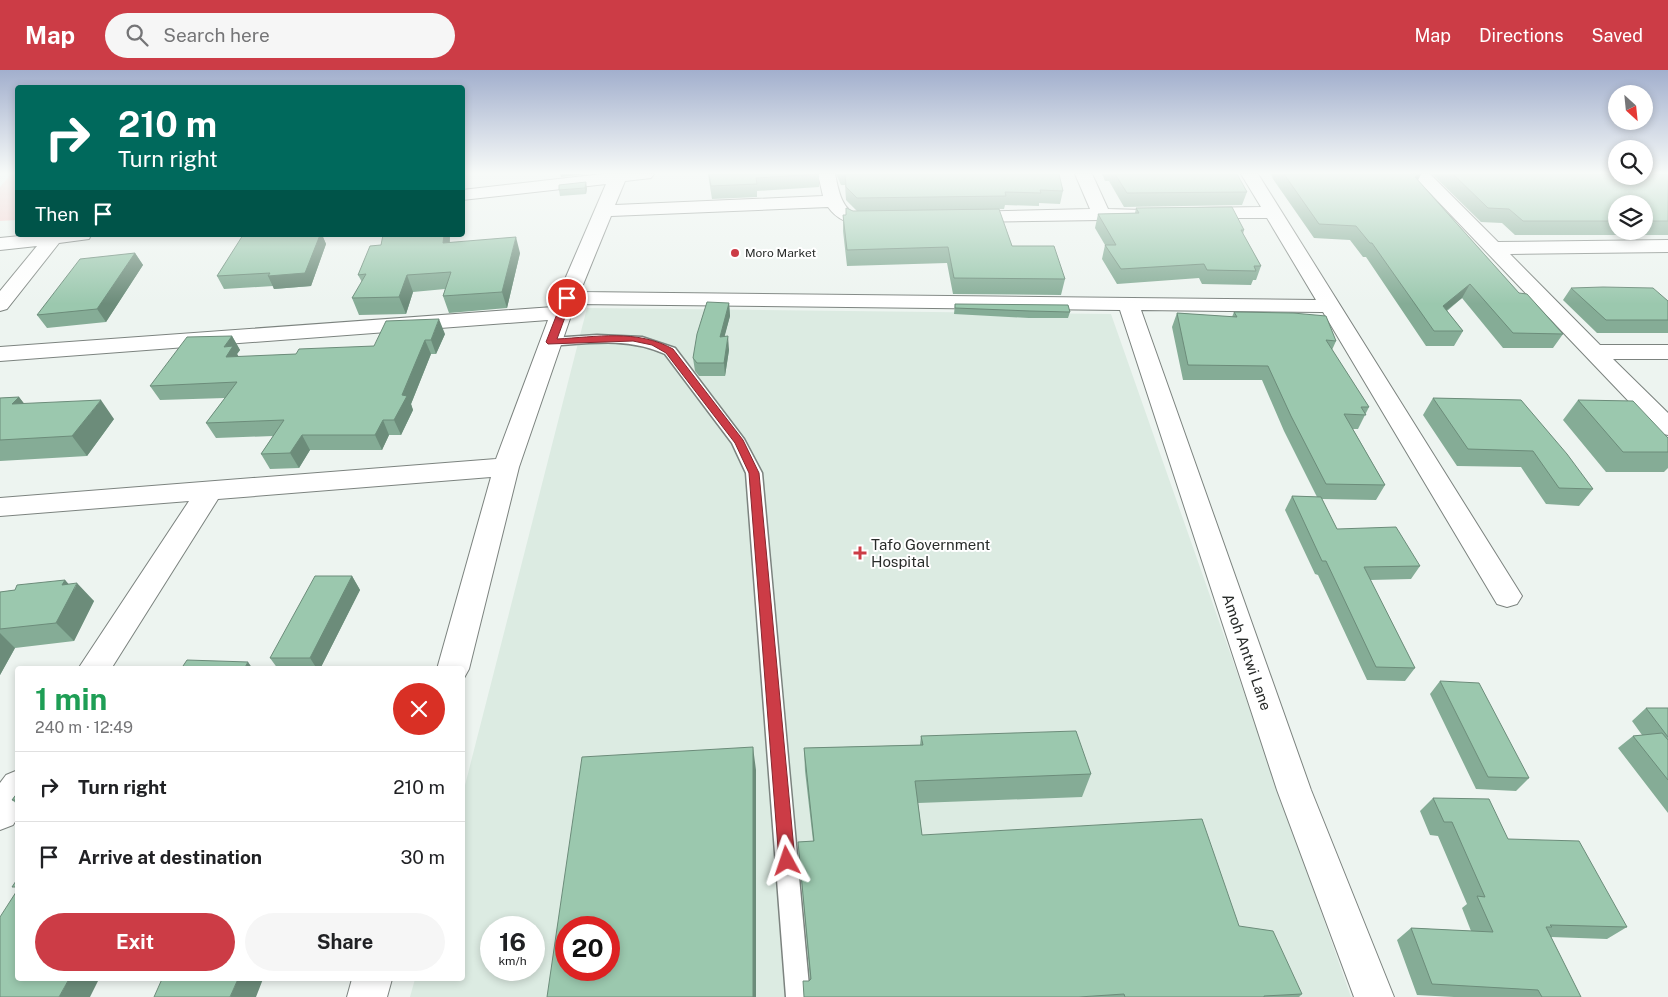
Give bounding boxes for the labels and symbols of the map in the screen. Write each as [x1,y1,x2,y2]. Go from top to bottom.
north arrow [1608,85,1652,130]
place label: Moro Market [745,246,816,260]
marker: Moro Market [729,247,741,259]
pin [546,277,588,319]
place label: Tafo Government Hospital [871,536,990,570]
marker: Tafo Government Hospital [853,546,867,560]
street label: Amoh Antwi Lane [1219,591,1275,713]
position arrow [760,834,812,886]
speed limit sign: 20 [555,916,620,981]

